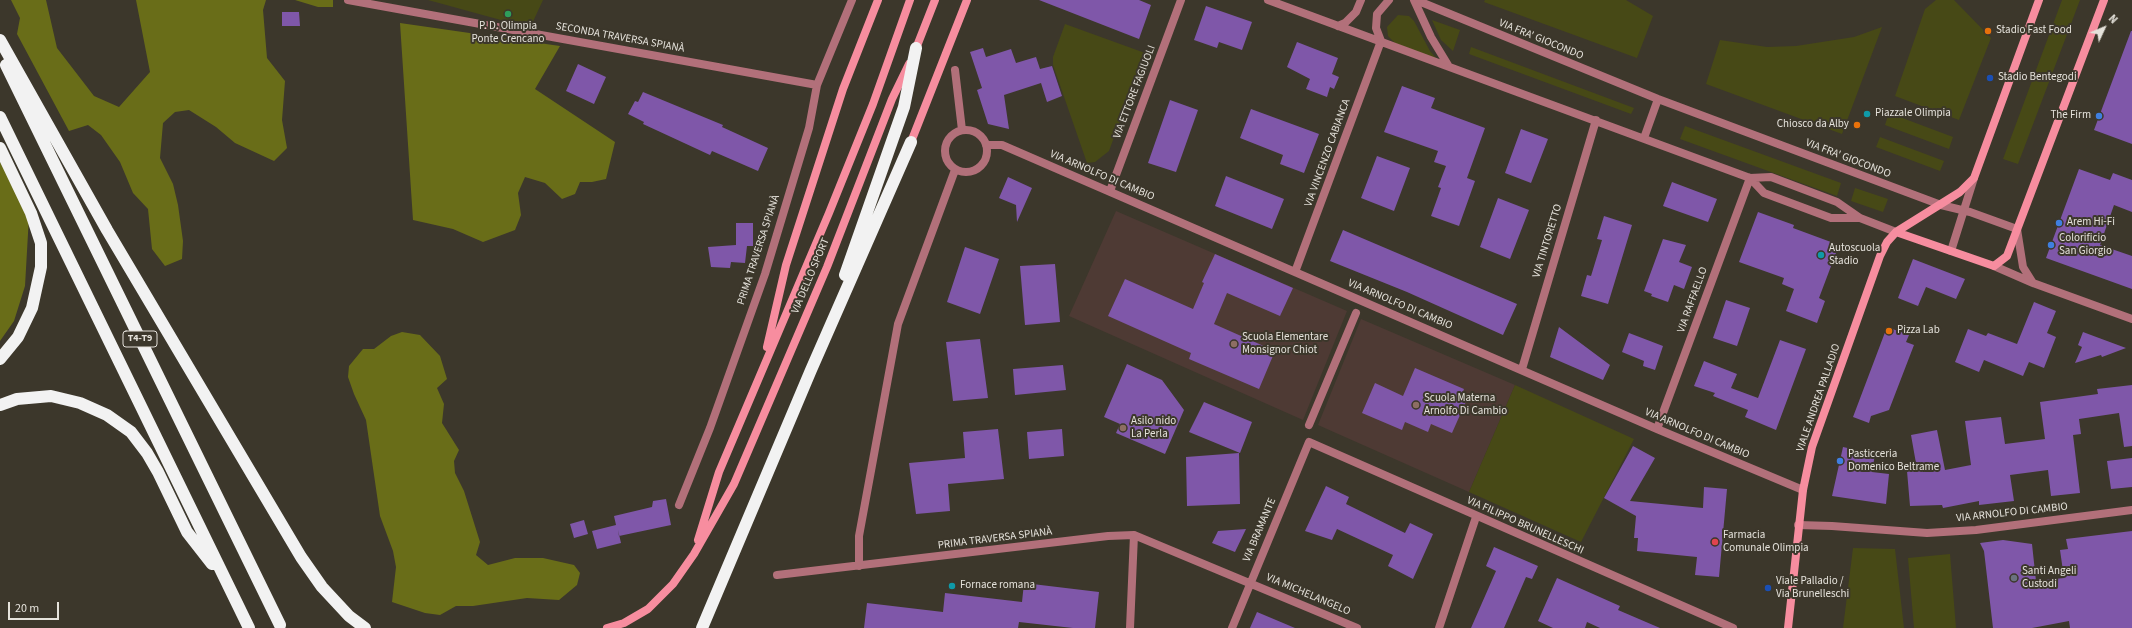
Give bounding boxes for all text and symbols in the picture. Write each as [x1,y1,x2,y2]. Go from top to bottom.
north arrow [2084,8,2124,48]
marker: P. D. Olimpia Ponte Crencano [503,9,513,19]
text: N [2105,11,2121,27]
street label: VIA FRA' GIOCONDO [1497,17,1585,63]
place label: P. D. Olimpia Ponte Crencano [471,20,545,46]
street label: SECONDA TRAVERSA SPIANÀ [555,20,685,56]
place label: Stadio Fast Food [1996,24,2072,38]
marker: Stadio Fast Food [1983,26,1993,36]
street label: VIA ETTORE FAGIUOLI [1111,44,1159,140]
place label: Stadio Bentegodi [1998,71,2077,85]
marker: Stadio Bentegodi [1985,73,1995,83]
street label: VIA VINCENZO CABIANCA [1302,97,1354,209]
place label: Piazzale Olimpia [1875,107,1951,121]
marker: Piazzale Olimpia [1862,109,1872,119]
place label: The Firm [2050,109,2091,123]
marker: The Firm [2094,111,2104,121]
place label: Chiosco da Alby [1777,118,1849,132]
marker: Chiosco da Alby [1852,120,1862,130]
street label: VIA FRA' GIOCONDO [1804,137,1892,181]
street label: VIA ARNOLFO DI CAMBIO [1048,148,1156,204]
street label: PRIMA TRAVERSA SPIANÀ [735,193,783,307]
street label: VIA TINTORETTO [1531,203,1565,279]
place label: Arem Hi-Fi [2067,216,2115,230]
marker: Arem Hi-Fi [2054,218,2064,228]
place label: Colorificio San Giorgio [2059,232,2112,258]
street label: VIA DELLO SPORT [789,236,833,316]
marker: Colorificio San Giorgio [2046,240,2056,250]
place label: Autoscuola Stadio [1829,242,1880,268]
marker: Autoscuola Stadio [1816,250,1826,260]
street label: VIA RAFFAELLO [1675,265,1711,335]
street label: VIA ARNOLFO DI CAMBIO [1346,277,1454,333]
place label: Pizza Lab [1897,324,1940,338]
marker: Pizza Lab [1884,326,1894,336]
road number: T4-T9 [123,331,157,347]
place label: Scuola Elementare Monsignor Chiot [1242,331,1328,357]
marker: Scuola Elementare Monsignor Chiot [1229,339,1239,349]
street label: VIALE ANDREA PALLADIO [1794,342,1844,454]
place label: Scuola Materna Arnolfo Di Cambio [1424,392,1507,418]
marker: Scuola Materna Arnolfo Di Cambio [1411,400,1421,410]
street label: VIA ARNOLFO DI CAMBIO [1643,406,1751,462]
place label: Asilo nido La Perla [1131,415,1176,441]
marker: Asilo nido La Perla [1118,423,1128,433]
place label: Pasticceria Domenico Beltrame [1848,448,1939,474]
marker: Pasticceria Domenico Beltrame [1835,456,1845,466]
street label: VIA FILIPPO BRUNELLESCHI [1464,494,1586,558]
street label: VIA BRAMANTE [1241,496,1279,564]
street label: VIA ARNOLFO DI CAMBIO [1955,501,2069,525]
street label: PRIMA TRAVERSA SPIANÀ [937,525,1053,553]
place label: Farmacia Comunale Olimpia [1723,529,1809,555]
marker: Farmacia Comunale Olimpia [1710,537,1720,547]
place label: Santi Angeli Custodi [2022,565,2076,591]
street label: VIA MICHELANGELO [1264,571,1352,619]
marker: Santi Angeli Custodi [2009,573,2019,583]
place label: Viale Palladio / Via Brunelleschi [1776,575,1849,601]
place label: Fornace romana [960,579,1035,593]
marker: Fornace romana [947,581,957,591]
marker: Viale Palladio / Via Brunelleschi [1763,583,1773,593]
scale bar [10,594,61,620]
text: 20 m [15,600,39,617]

